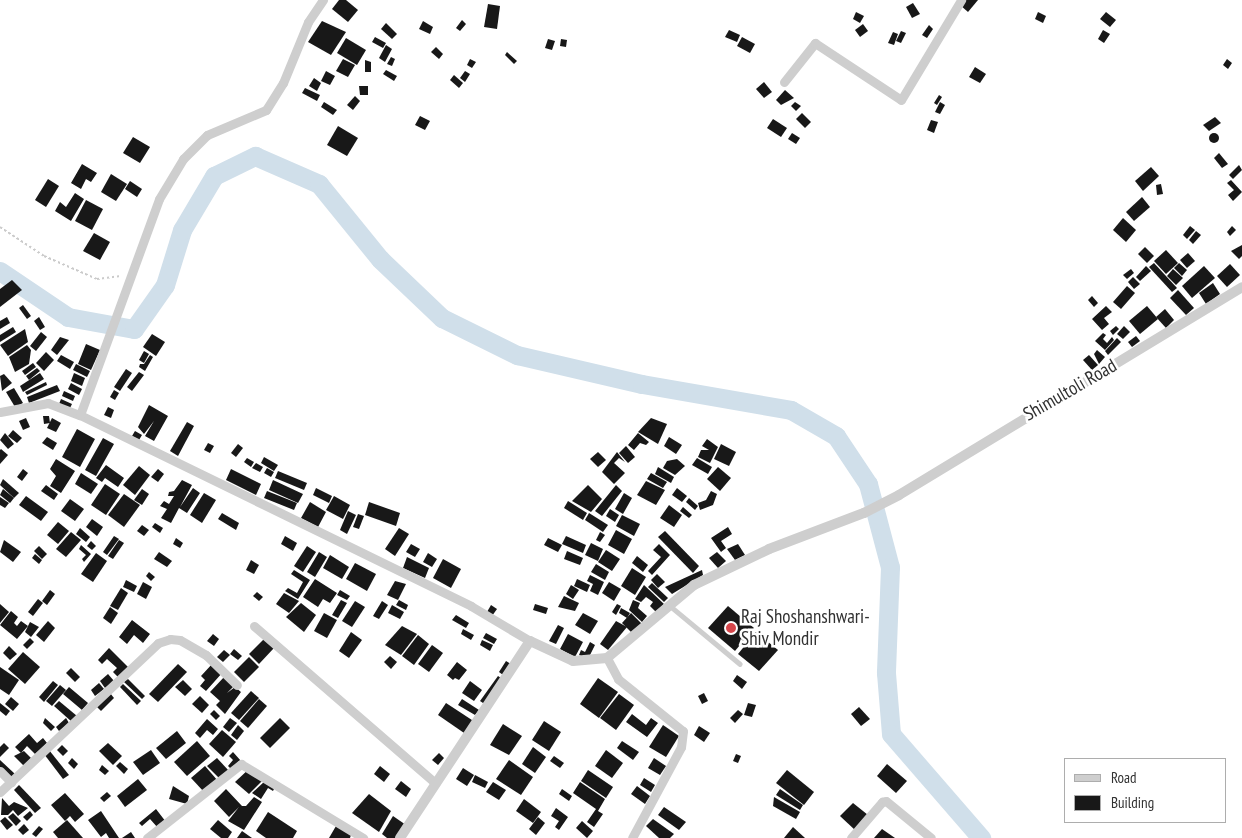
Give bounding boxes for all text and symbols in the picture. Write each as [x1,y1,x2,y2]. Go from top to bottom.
street label: Shimultoli Road [1019,354,1121,426]
place label: Raj Shoshanshwari- Shiv Mondir [741,606,870,650]
marker: Raj Shoshanshwari- Shiv Mondir [725,622,737,634]
legend [1064,758,1227,823]
text: Road [1111,768,1137,787]
text: Building [1111,793,1154,812]

